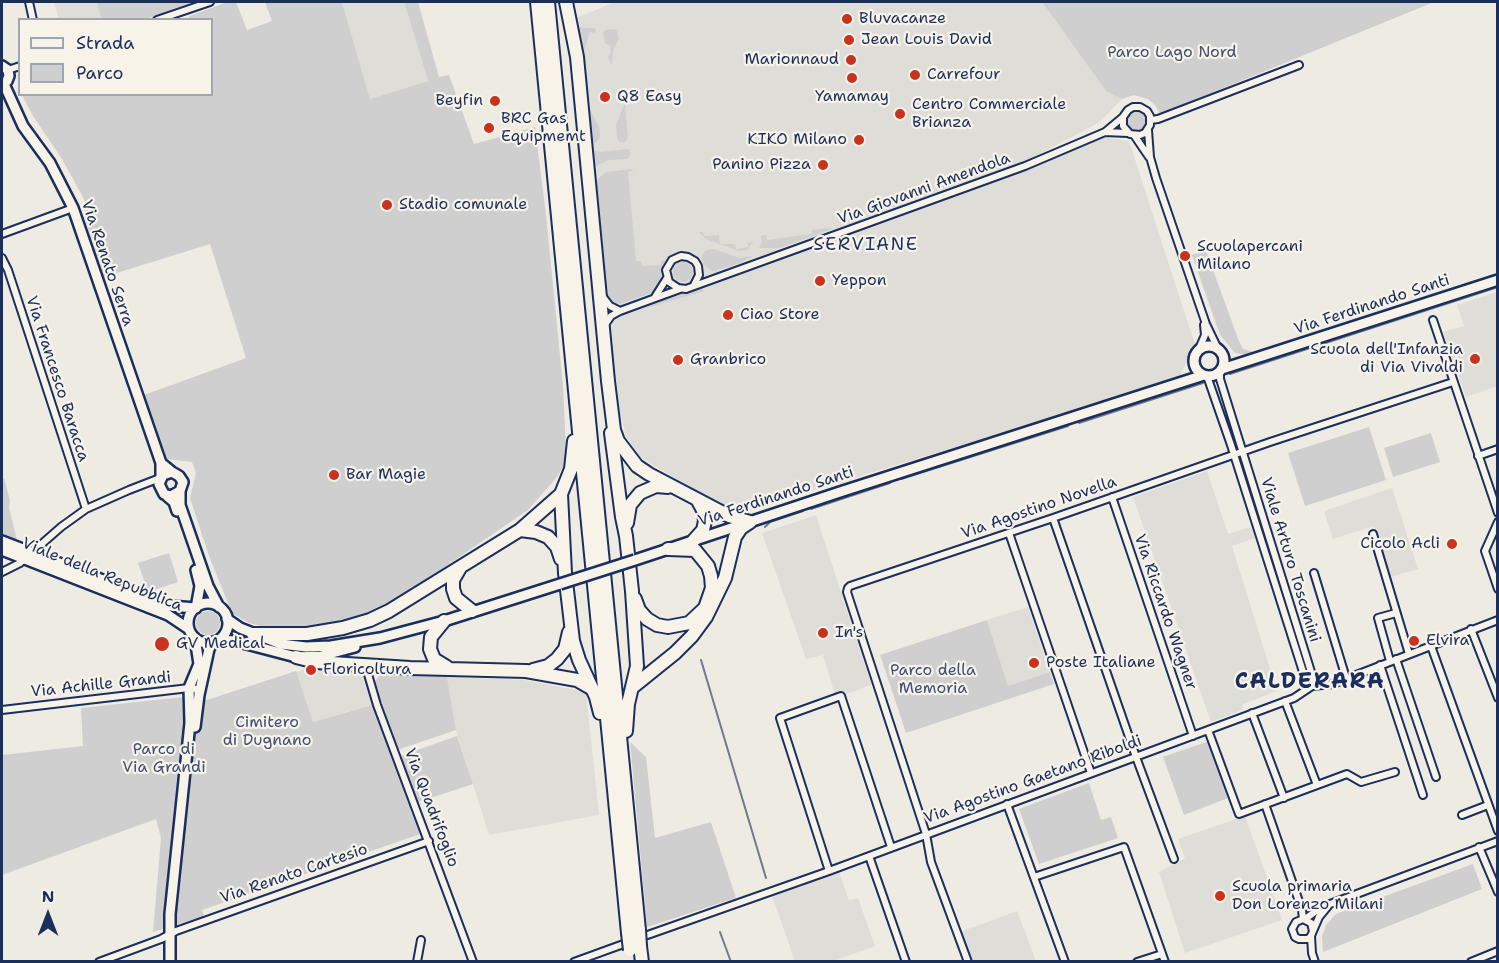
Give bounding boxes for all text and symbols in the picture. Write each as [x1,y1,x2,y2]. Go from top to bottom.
place label: Bluvacanze [859,9,946,29]
marker: Bluvacanze [840,12,854,26]
legend [18,18,213,96]
place label: Jean Louis David [861,30,992,50]
text: Strada [76,31,135,55]
marker: Jean Louis David [842,33,856,47]
park label: Parco Lago Nord [1107,43,1237,63]
place label: Marionnaud [744,50,839,70]
marker: Marionnaud [844,53,858,67]
text: Parco [76,61,124,85]
place label: Carrefour [927,65,1001,85]
marker: Carrefour [908,68,922,82]
marker: Yamamay [845,71,859,85]
place label: Q8 Easy [617,87,682,107]
place label: Yamamay [815,87,889,107]
marker: Q8 Easy [598,90,612,104]
place label: Beyfin [435,91,483,111]
marker: Beyfin [488,94,502,108]
place label: Centro Commerciale Brianza [912,95,1066,133]
marker: Centro Commerciale Brianza [893,107,907,121]
place label: BRC Gas Equipmemt [501,109,586,147]
marker: BRC Gas Equipmemt [482,121,496,135]
place label: KIKO Milano [747,130,847,150]
marker: KIKO Milano [852,133,866,147]
street label: Via Giovanni Amendola [835,149,1013,229]
place label: Panino Pizza [712,155,811,175]
marker: Panino Pizza [816,158,830,172]
place label: Stadio comunale [399,195,527,215]
street label: Via Renato Serra [76,197,138,329]
marker: Stadio comunale [380,198,394,212]
district label: SERVIANE [814,234,918,256]
place label: Scuolapercani Milano [1197,237,1303,275]
marker: Scuolapercani Milano [1178,249,1192,263]
place label: Yeppon [832,271,886,291]
street label: Via Ferdinando Santi [1292,271,1452,339]
marker: Yeppon [813,274,827,288]
street label: Via Francesco Baracca [21,294,93,464]
place label: Ciao Store [740,305,819,325]
marker: Ciao Store [721,308,735,322]
place label: Scuola dell'Infanzia di Via Vivaldi [1310,340,1463,378]
place label: Granbrico [690,350,766,370]
marker: Scuola dell'Infanzia di Via Vivaldi [1468,352,1482,366]
marker: Granbrico [671,353,685,367]
street label: Via Ferdinando Santi [696,463,856,531]
place label: Bar Magie [346,465,426,485]
marker: Bar Magie [327,468,341,482]
street label: Via Agostino Novella [959,472,1119,544]
street label: Viale Arturo Toscanini [1256,475,1324,645]
street label: Via Riccardo Wagner [1129,532,1201,692]
street label: Viale della Repubblica [19,534,185,616]
place label: Cicolo Acli [1360,534,1440,554]
marker: Cicolo Acli [1445,537,1459,551]
place label: In's [835,623,863,643]
marker: In's [816,626,830,640]
place label: Elvira [1426,631,1469,651]
place label: GV Medical [176,634,265,654]
marker: Elvira [1407,634,1421,648]
marker: GV Medical [153,635,171,653]
place label: Poste Italiane [1046,653,1156,673]
marker: Poste Italiane [1027,656,1041,670]
place label: Floricoltura [323,660,411,680]
park label: Parco della Memoria [890,661,976,699]
marker: Floricoltura [304,663,318,677]
street label: Via Achille Grandi [30,668,172,702]
district label: CALDERARA [1235,669,1385,695]
park label: Cimitero di Dugnano [223,713,311,751]
street label: Via Agostino Gaetano Riboldi [921,732,1145,828]
park label: Parco di Via Grandi [122,740,206,778]
street label: Via Quadrifoglio [400,746,462,870]
street label: Via Renato Cartesio [218,840,370,908]
place label: Scuola primaria Don Lorenzo Milani [1232,877,1383,915]
north arrow [18,885,78,945]
text: N [42,886,54,907]
marker: Scuola primaria Don Lorenzo Milani [1213,889,1227,903]

